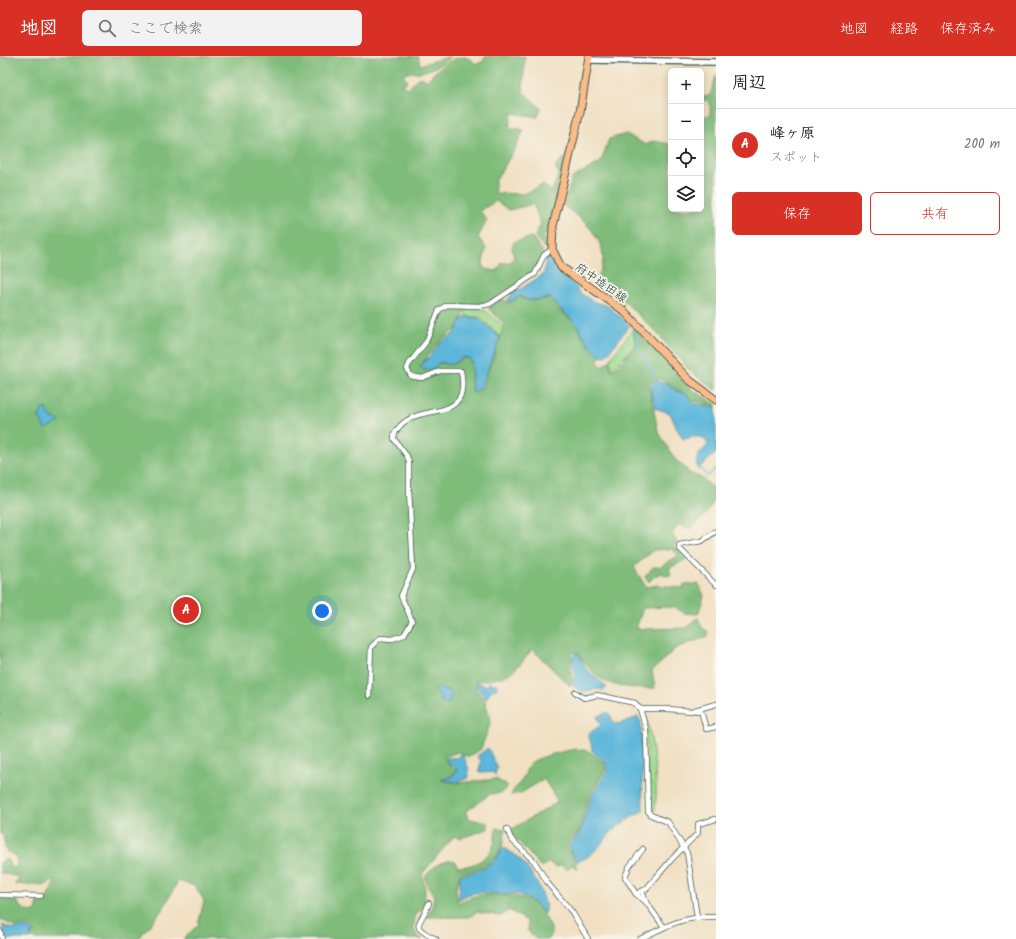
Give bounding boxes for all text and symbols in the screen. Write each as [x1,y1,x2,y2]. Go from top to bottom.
search box [82,10,362,46]
text: 地図 [20,14,58,44]
icon: search [96,17,118,39]
text: ここで検索 [128,17,203,41]
text: 地図 [840,18,868,40]
text: 経路 [890,18,918,40]
text: 保存済み [940,18,996,40]
map controls [668,68,704,212]
button: + [668,68,704,104]
text: 周辺 [732,70,766,97]
button: − [668,104,704,140]
text: 峰ヶ原 [770,122,815,146]
text: A [741,134,749,155]
text: 200 m [964,134,1000,155]
button: locate [668,140,704,176]
text: スポット [770,147,822,168]
button: layers [668,176,704,212]
button: 保存 [732,192,862,235]
button: 共有 [870,192,1000,235]
street label: 府中造田線 [571,258,631,308]
pin: A [173,595,199,625]
your location [312,601,332,621]

